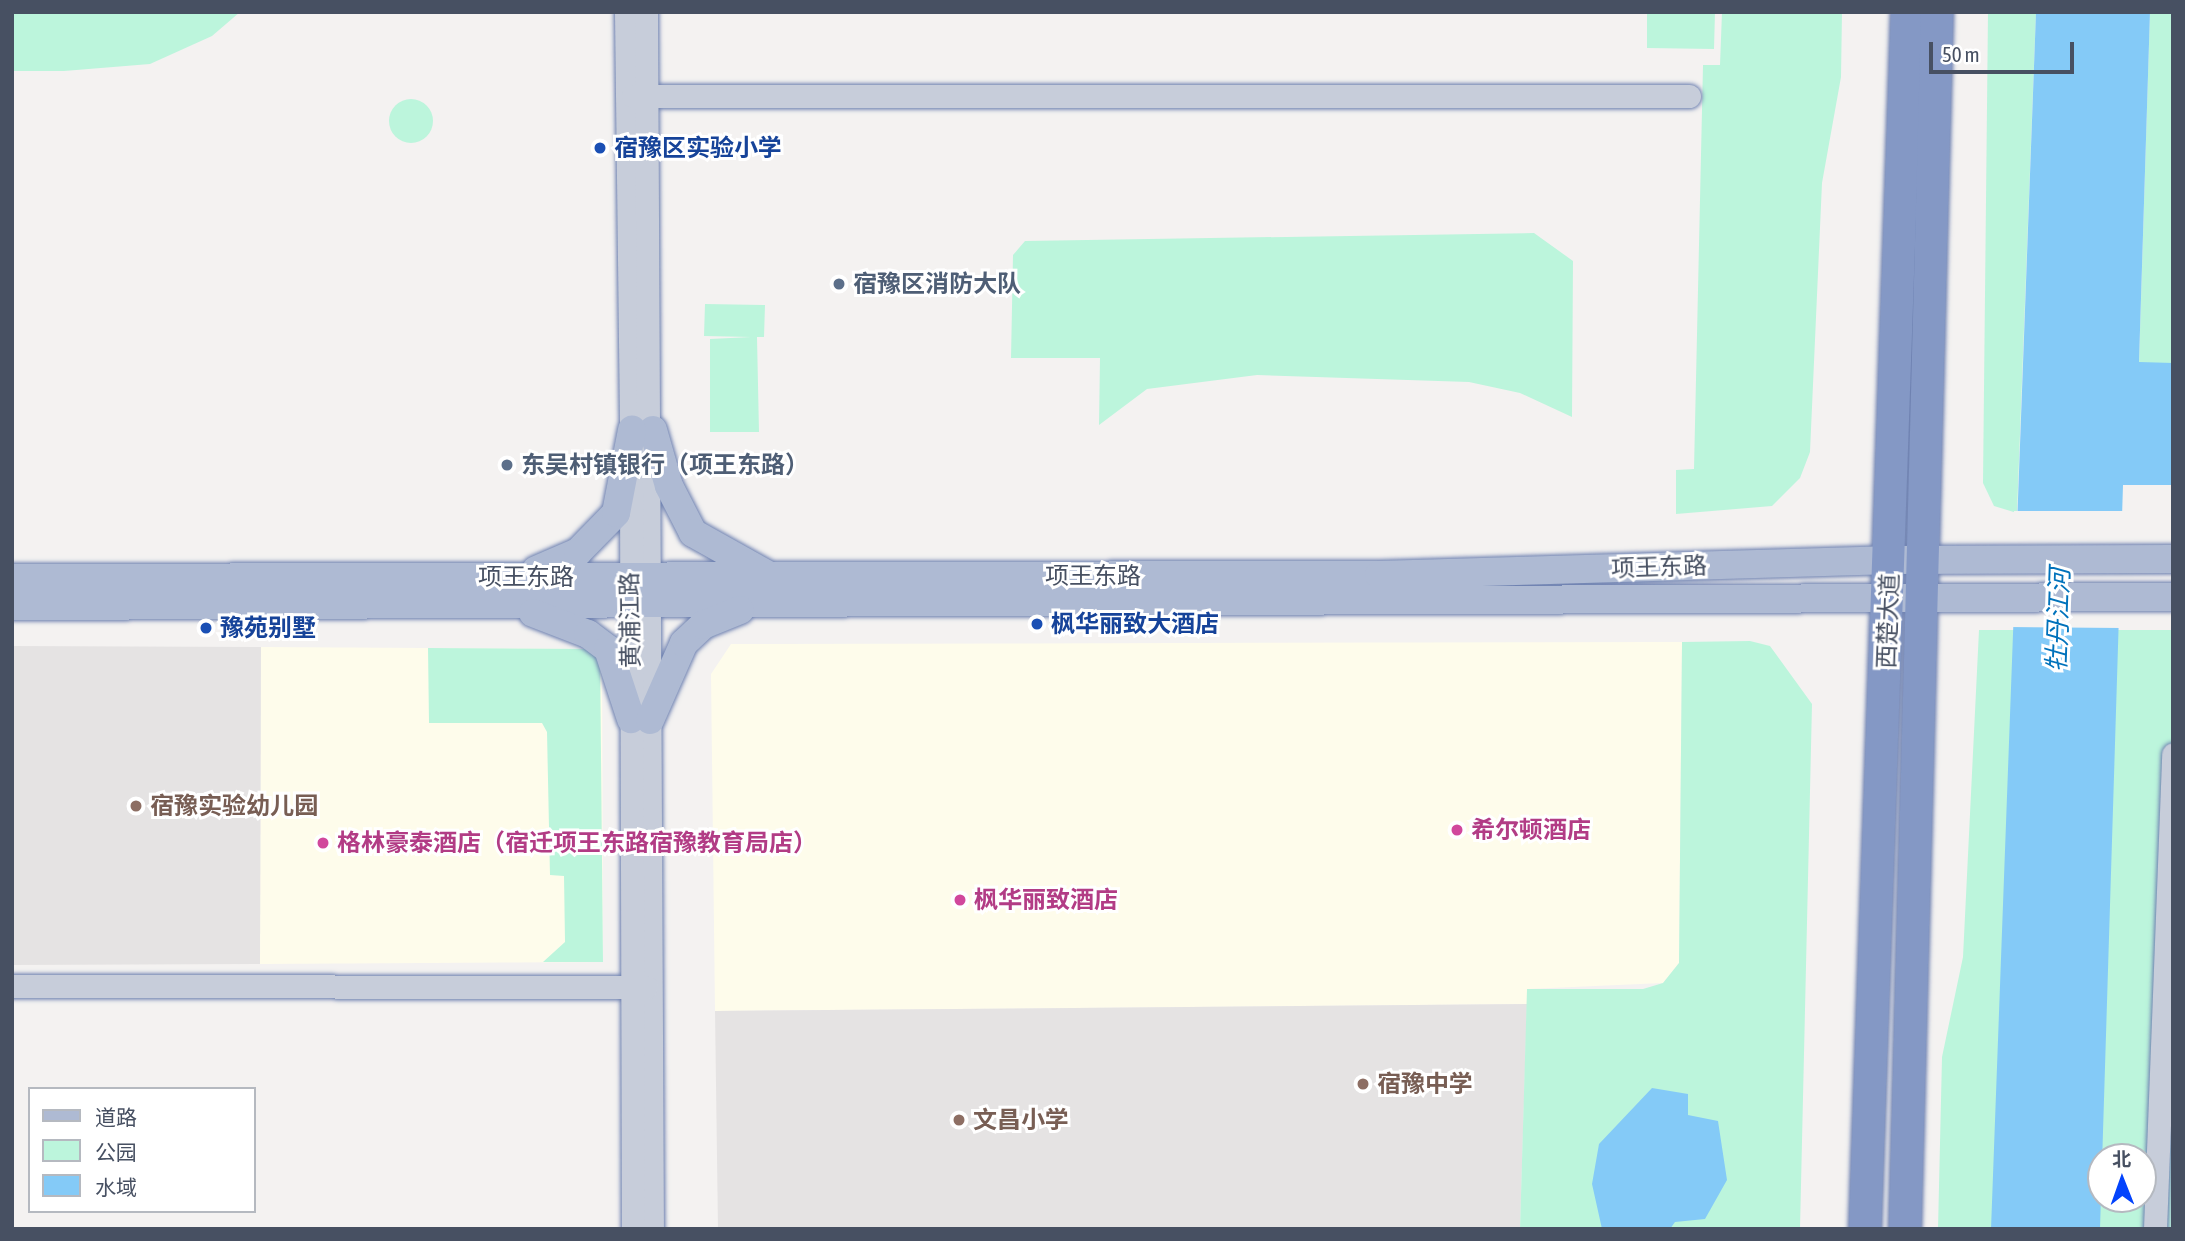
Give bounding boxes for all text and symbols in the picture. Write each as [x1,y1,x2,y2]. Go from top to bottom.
scale bar [1933,28,2078,72]
text: 50 m [1942,42,1980,66]
place label: 宿豫区实验小学 [614,134,782,162]
marker: 宿豫区实验小学 [592,140,608,156]
place label: 宿豫区消防大队 [853,270,1021,298]
marker: 宿豫区消防大队 [831,276,847,292]
place label: 东吴村镇银行（项王东路） [521,451,809,479]
marker: 东吴村镇银行（项王东路） [499,457,515,473]
street label: 项王东路 [1611,551,1707,583]
street label: 项王东路 [1045,562,1141,590]
street label: 项王东路 [478,563,574,591]
water label: 牡丹江河 [2042,567,2076,673]
street label: 黄浦江路 [615,572,645,668]
street label: 西楚大道 [1872,573,1904,669]
place label: 枫华丽致大酒店 [1051,610,1219,638]
place label: 豫苑别墅 [220,614,316,642]
marker: 枫华丽致大酒店 [1029,616,1045,632]
marker: 豫苑别墅 [198,620,214,636]
place label: 宿豫实验幼儿园 [150,792,318,820]
marker: 宿豫实验幼儿园 [128,798,144,814]
place label: 希尔顿酒店 [1471,816,1591,844]
marker: 希尔顿酒店 [1449,822,1465,838]
place label: 格林豪泰酒店（宿迁项王东路宿豫教育局店） [337,829,817,857]
marker: 格林豪泰酒店（宿迁项王东路宿豫教育局店） [315,835,331,851]
place label: 枫华丽致酒店 [974,886,1118,914]
marker: 枫华丽致酒店 [952,892,968,908]
place label: 宿豫中学 [1377,1070,1473,1098]
marker: 宿豫中学 [1355,1076,1371,1092]
legend [28,1087,256,1213]
text: 道路 [95,1105,137,1129]
place label: 文昌小学 [973,1106,1069,1134]
marker: 文昌小学 [951,1112,967,1128]
text: 公园 [95,1140,137,1164]
north arrow [2087,1143,2157,1213]
text: 北 [2112,1148,2131,1170]
text: 水域 [95,1175,137,1199]

